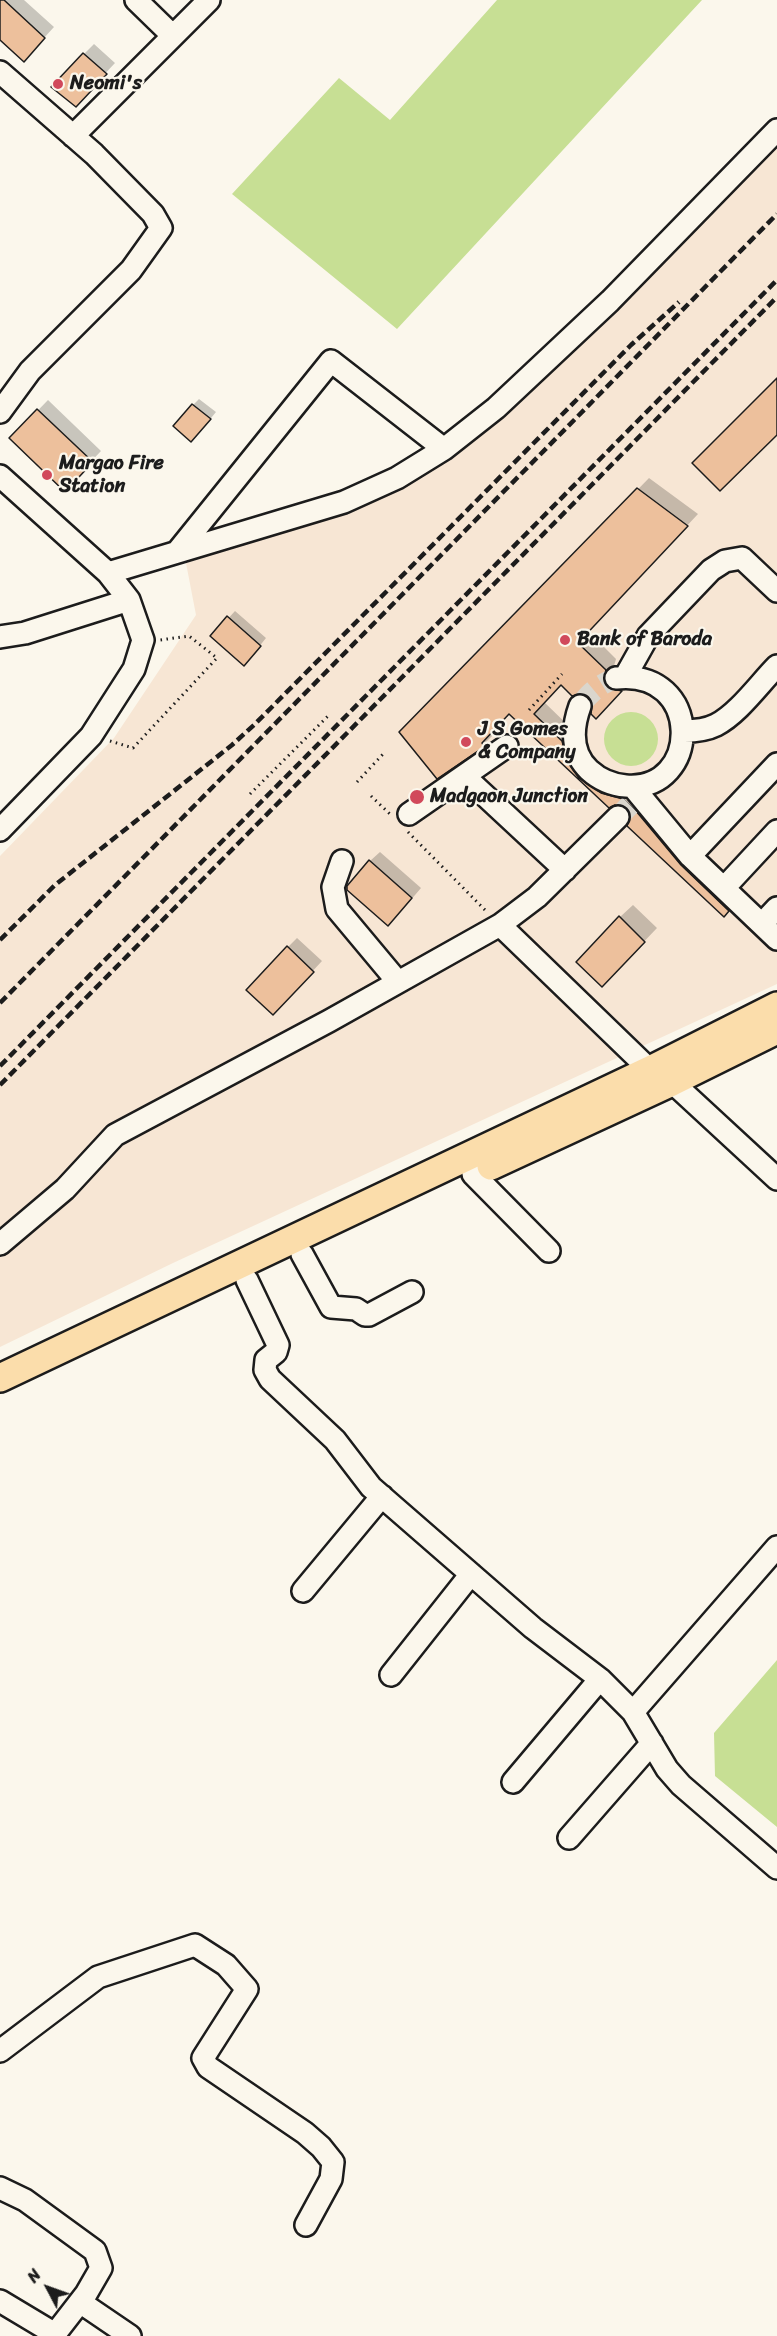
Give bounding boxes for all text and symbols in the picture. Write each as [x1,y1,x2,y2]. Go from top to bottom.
place label: Neomi's [70,72,142,96]
marker: Neomi's [51,77,65,91]
place label: Margao Fire Station [59,452,164,499]
marker: Margao Fire Station [40,468,54,482]
place label: Bank of Baroda [577,628,712,652]
marker: Bank of Baroda [558,633,572,647]
place label: J S Gomes & Company [478,718,576,765]
marker: J S Gomes & Company [459,735,473,749]
place label: Madgaon Junction [430,785,588,809]
marker: Madgaon Junction [408,788,426,806]
north arrow [18,2258,78,2318]
text: N [19,2262,49,2290]

